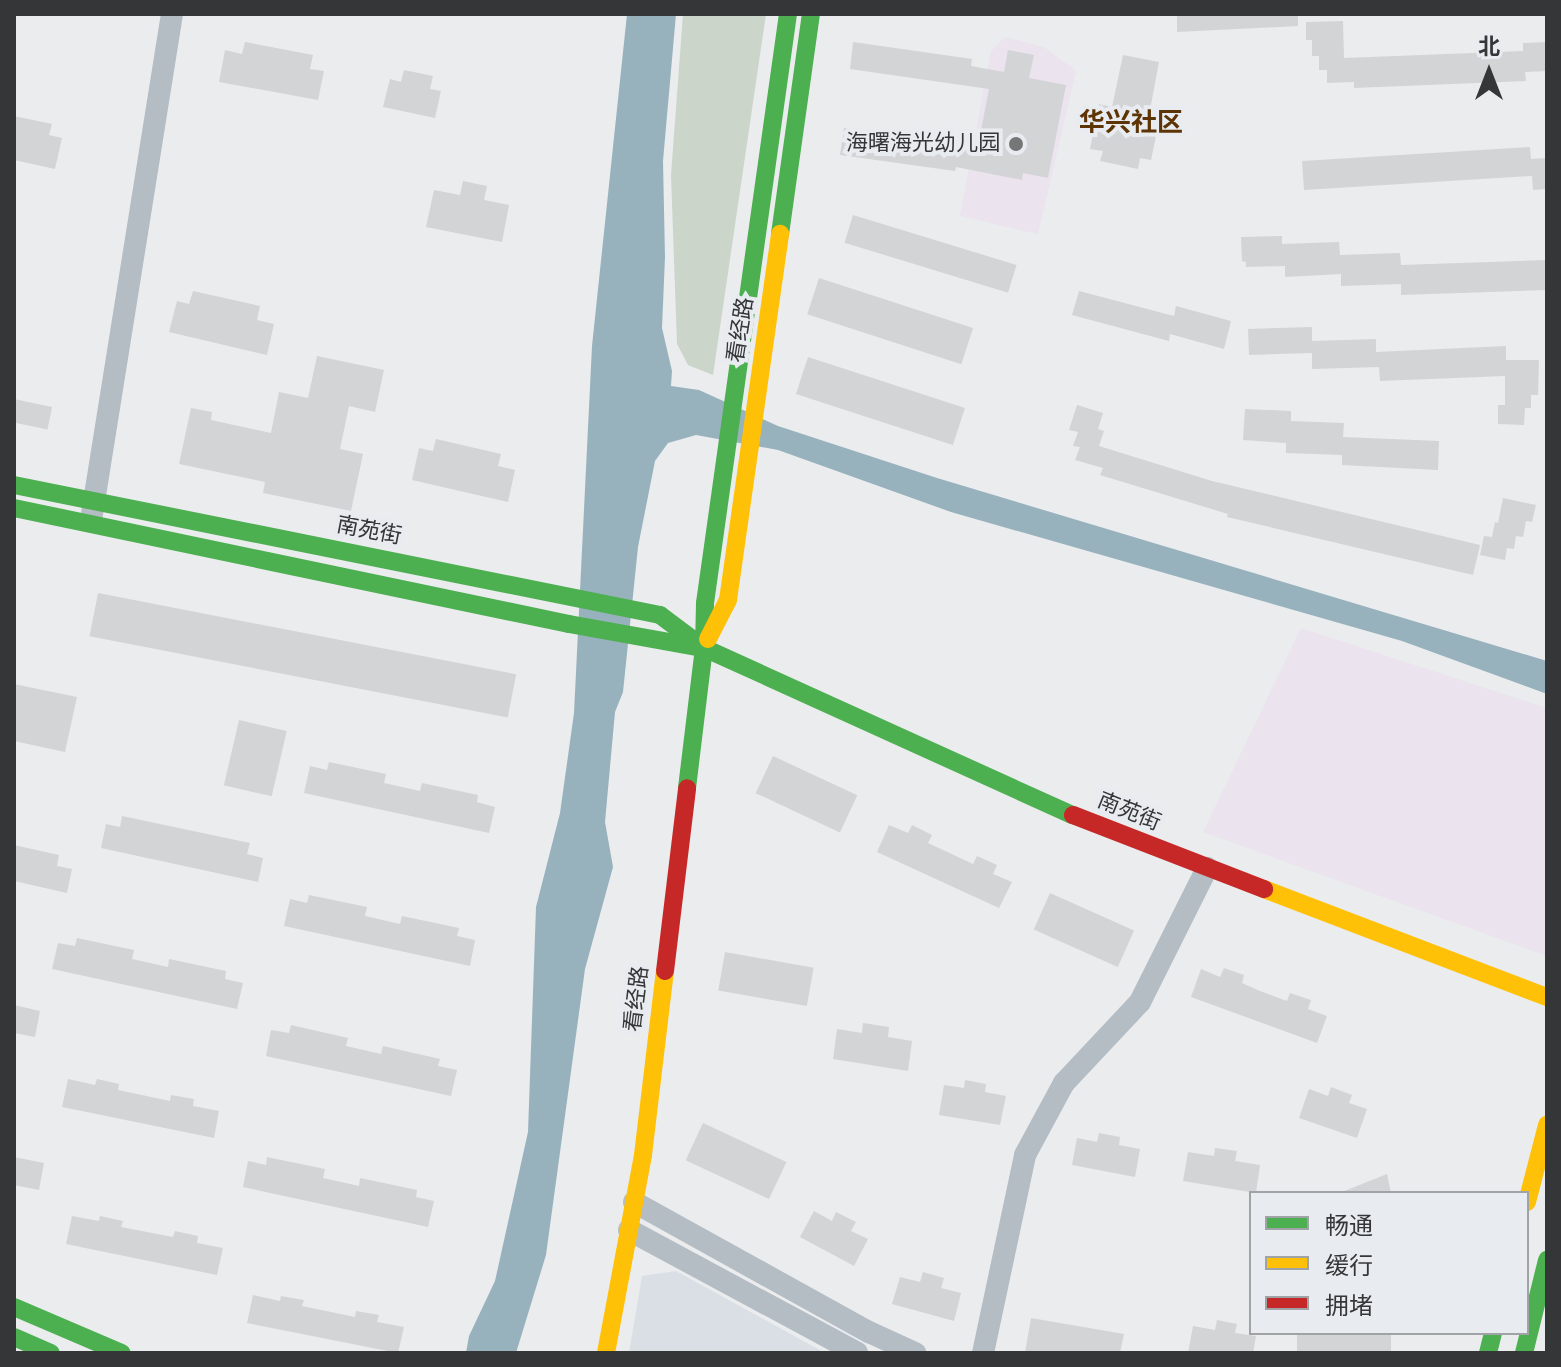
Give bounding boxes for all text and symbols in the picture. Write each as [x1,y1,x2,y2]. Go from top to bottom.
north arrow [1449,32,1529,112]
text: 北 [1478,34,1500,61]
district label: 华兴社区 [1079,108,1183,140]
place label: 海曙海光幼儿园 [846,131,1000,157]
marker: 海曙海光幼儿园 [1007,135,1025,153]
street label: 看经路 [723,295,759,365]
street label: 南苑街 [334,512,404,550]
street label: 南苑街 [1093,787,1165,837]
street label: 看经路 [620,965,654,1033]
legend [1249,1191,1529,1335]
text: 畅通 [1325,1212,1373,1241]
text: 缓行 [1325,1252,1373,1281]
text: 拥堵 [1325,1292,1373,1321]

